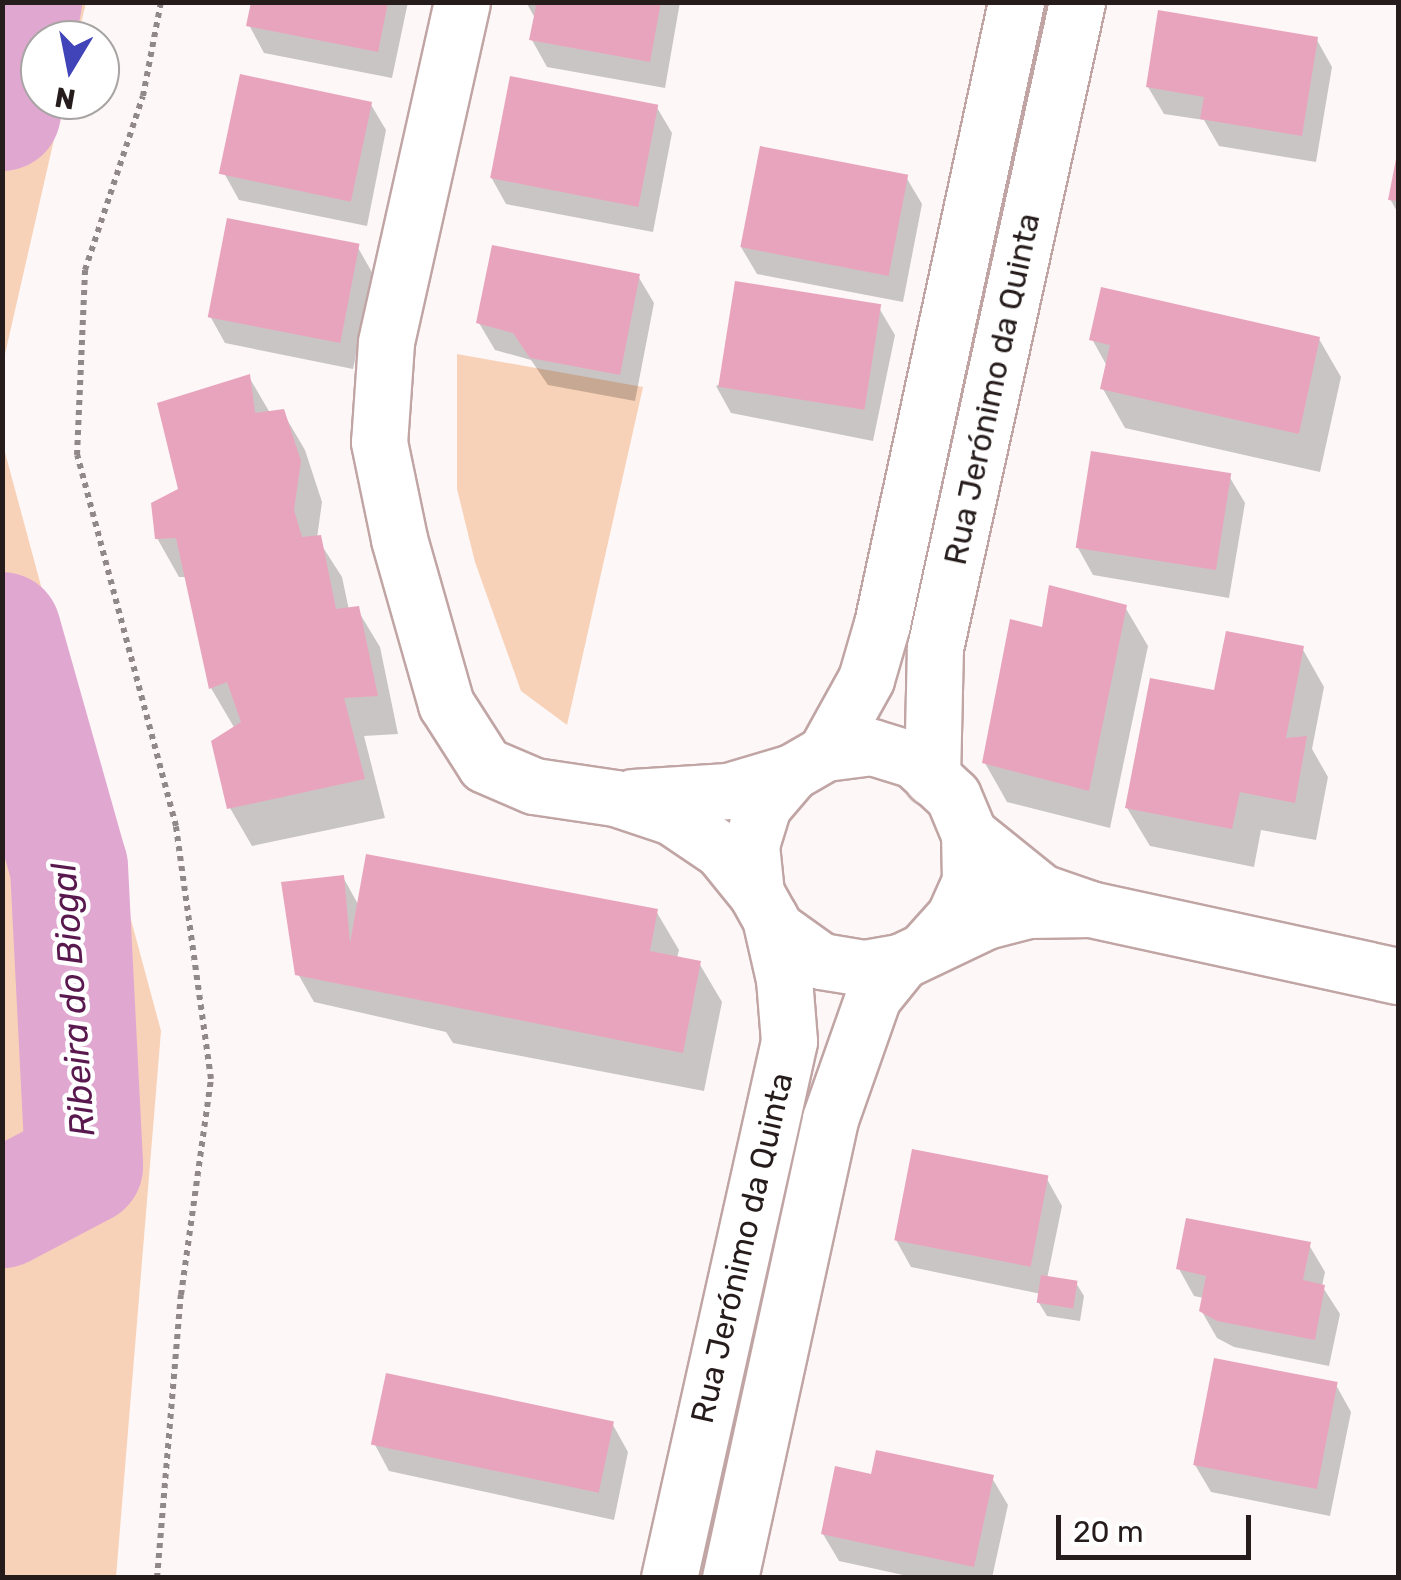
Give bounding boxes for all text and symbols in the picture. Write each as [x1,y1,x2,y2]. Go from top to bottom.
north arrow [20,20,120,120]
text: N [52,80,78,116]
street label: Rua Jerónimo da Quinta [936,210,1048,568]
water label: Ribeira do Biogal [42,862,104,1138]
street label: Rua Jerónimo da Quinta [683,1069,801,1427]
scale bar [1061,1495,1256,1557]
text: 20 m [1073,1514,1144,1550]

